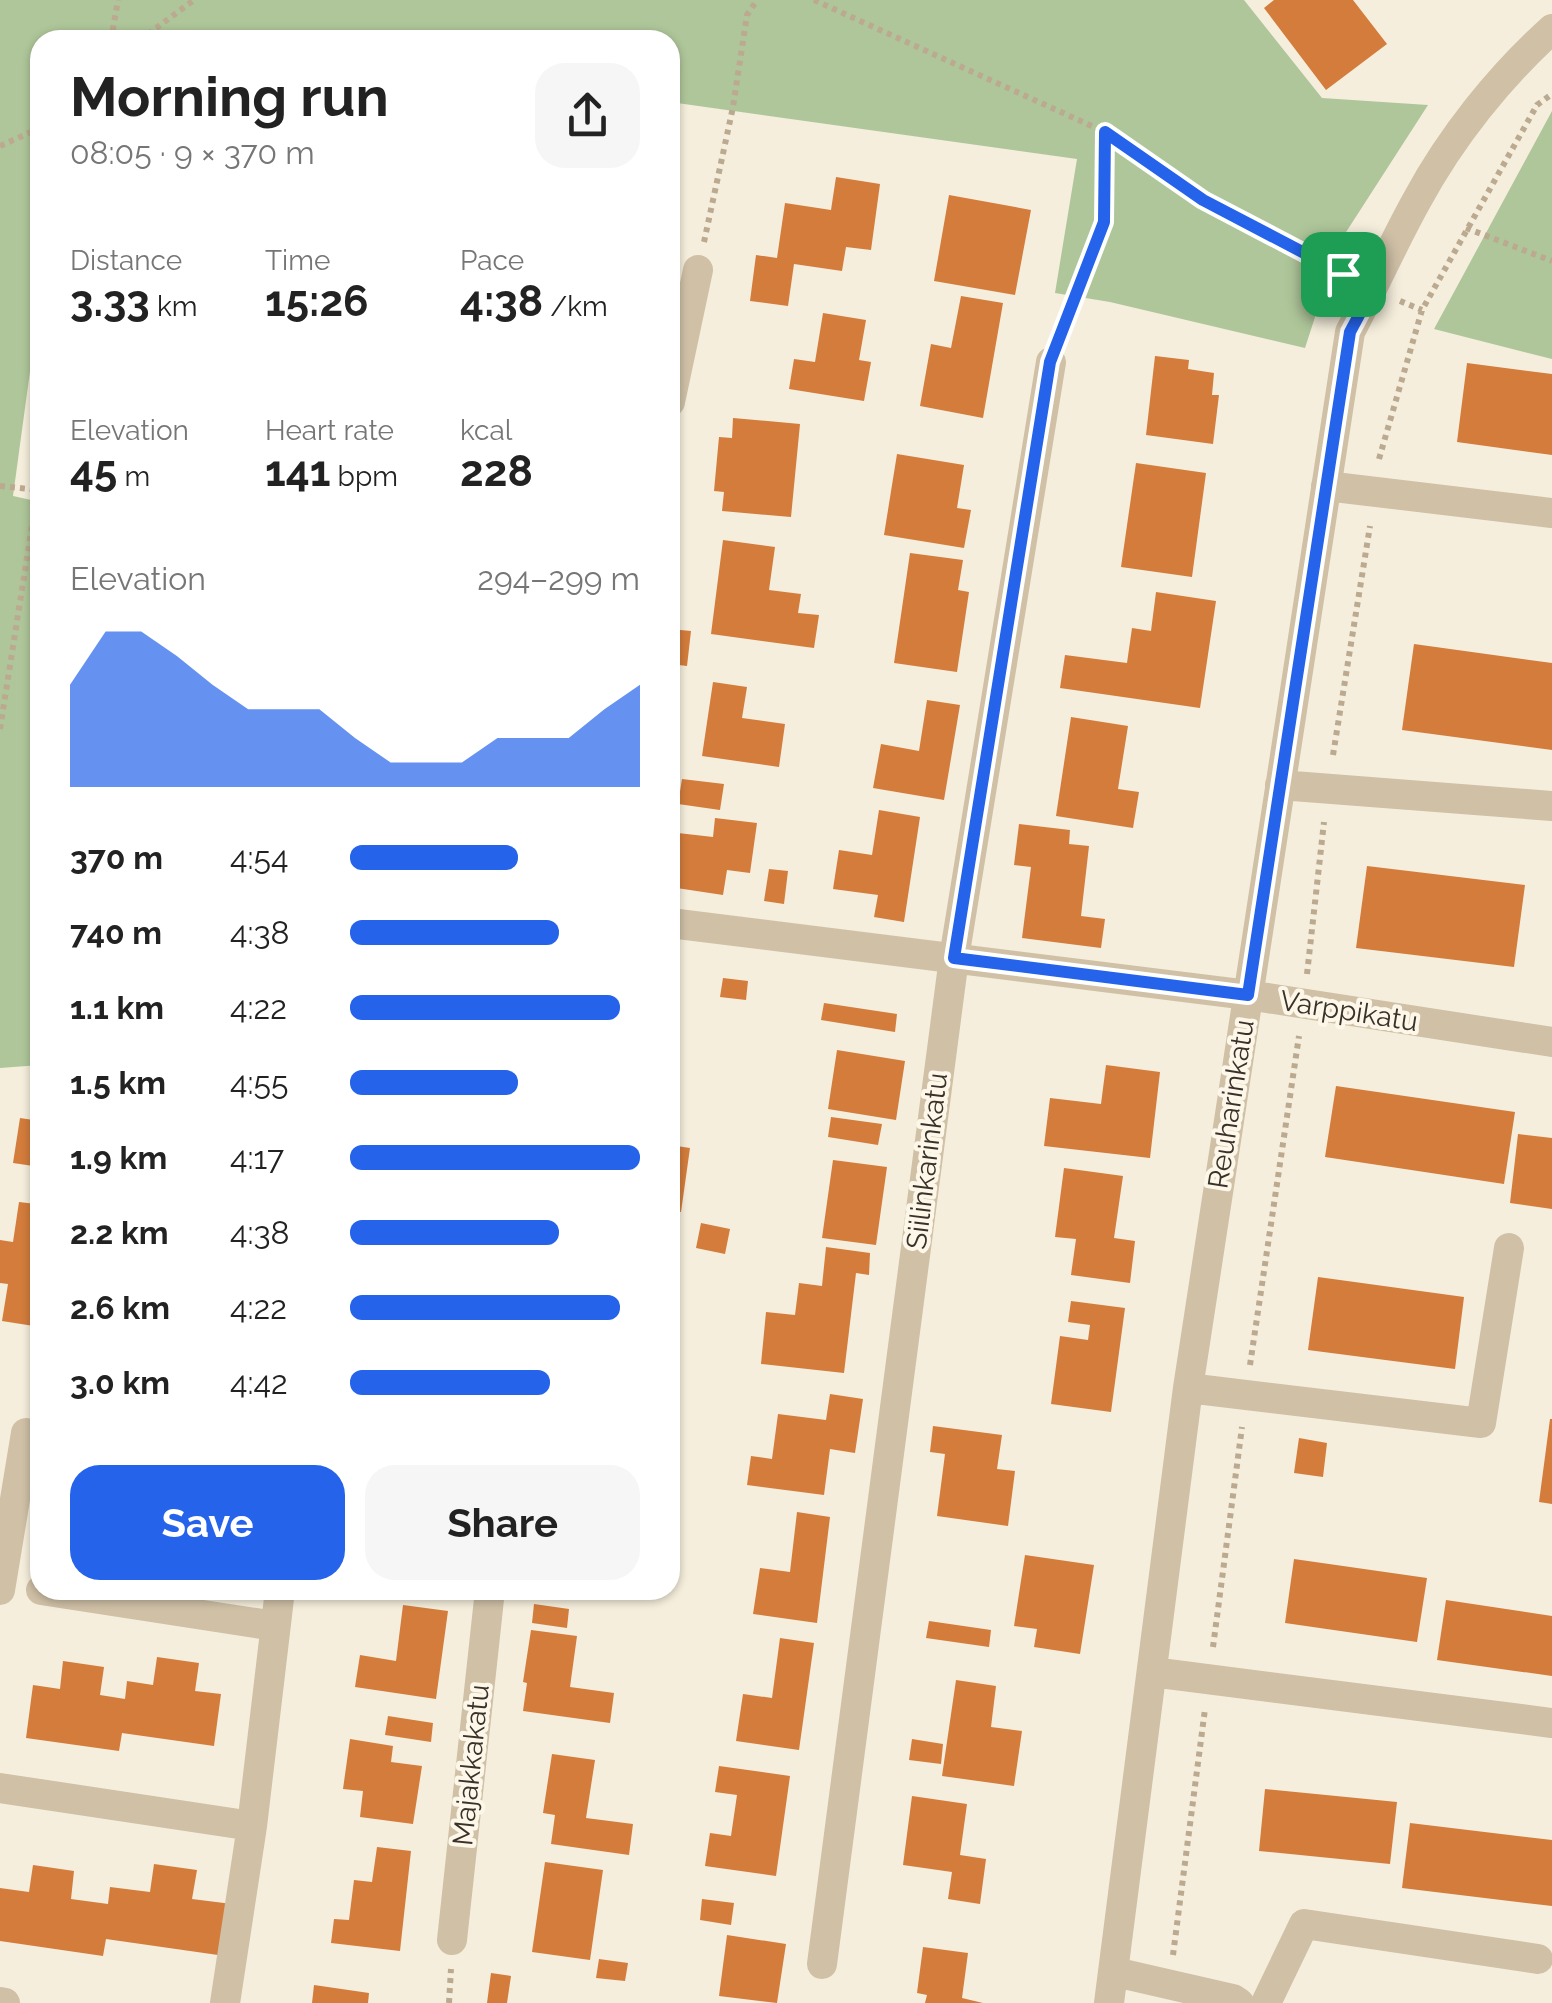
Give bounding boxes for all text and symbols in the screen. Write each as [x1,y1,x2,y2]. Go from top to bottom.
button: share [535,63,640,168]
text: Morning run [70,64,389,129]
text: 08:05 · 9 × 370 m [70,134,315,171]
pin [1301,232,1386,317]
text: Distance [70,244,182,277]
text: Time [265,244,330,277]
text: Pace [460,244,524,277]
icon: arrive [1316,247,1371,302]
text: 3.33 [70,277,150,326]
text: 15:26 [265,277,369,326]
text: 4:38 [460,277,543,326]
text: km [150,290,197,323]
text: /km [543,290,608,323]
text: Elevation [70,414,189,447]
text: Heart rate [265,414,394,447]
text: kcal [460,414,512,447]
text: 45 [70,447,117,496]
text: 141 [265,447,330,496]
text: 228 [460,447,533,496]
text: m [117,460,150,493]
text: bpm [330,460,398,493]
text: Elevation [70,560,206,597]
text: 294–299 m [477,560,640,597]
text: 370 m [70,839,163,876]
text: 4:54 [230,839,288,876]
text: 740 m [70,914,162,951]
text: 4:38 [230,914,290,951]
street label: Varppikatu [1278,984,1420,1038]
text: 1.1 km [70,989,164,1026]
text: 4:22 [230,989,287,1026]
street label: Reuharinkatu [1201,1017,1261,1191]
text: 1.5 km [70,1064,166,1101]
text: 4:55 [230,1064,288,1101]
street label: Siilinkarinkatu [900,1071,954,1251]
text: 1.9 km [70,1139,167,1176]
text: 4:17 [230,1139,284,1176]
text: 2.2 km [70,1214,169,1251]
text: 4:38 [230,1214,290,1251]
text: 2.6 km [70,1289,170,1326]
text: 4:22 [230,1289,287,1326]
text: 3.0 km [70,1364,170,1401]
text: 4:42 [230,1364,288,1401]
button: Save [70,1465,345,1580]
button: Share [365,1465,640,1580]
street label: Majakkakatu [446,1683,496,1847]

